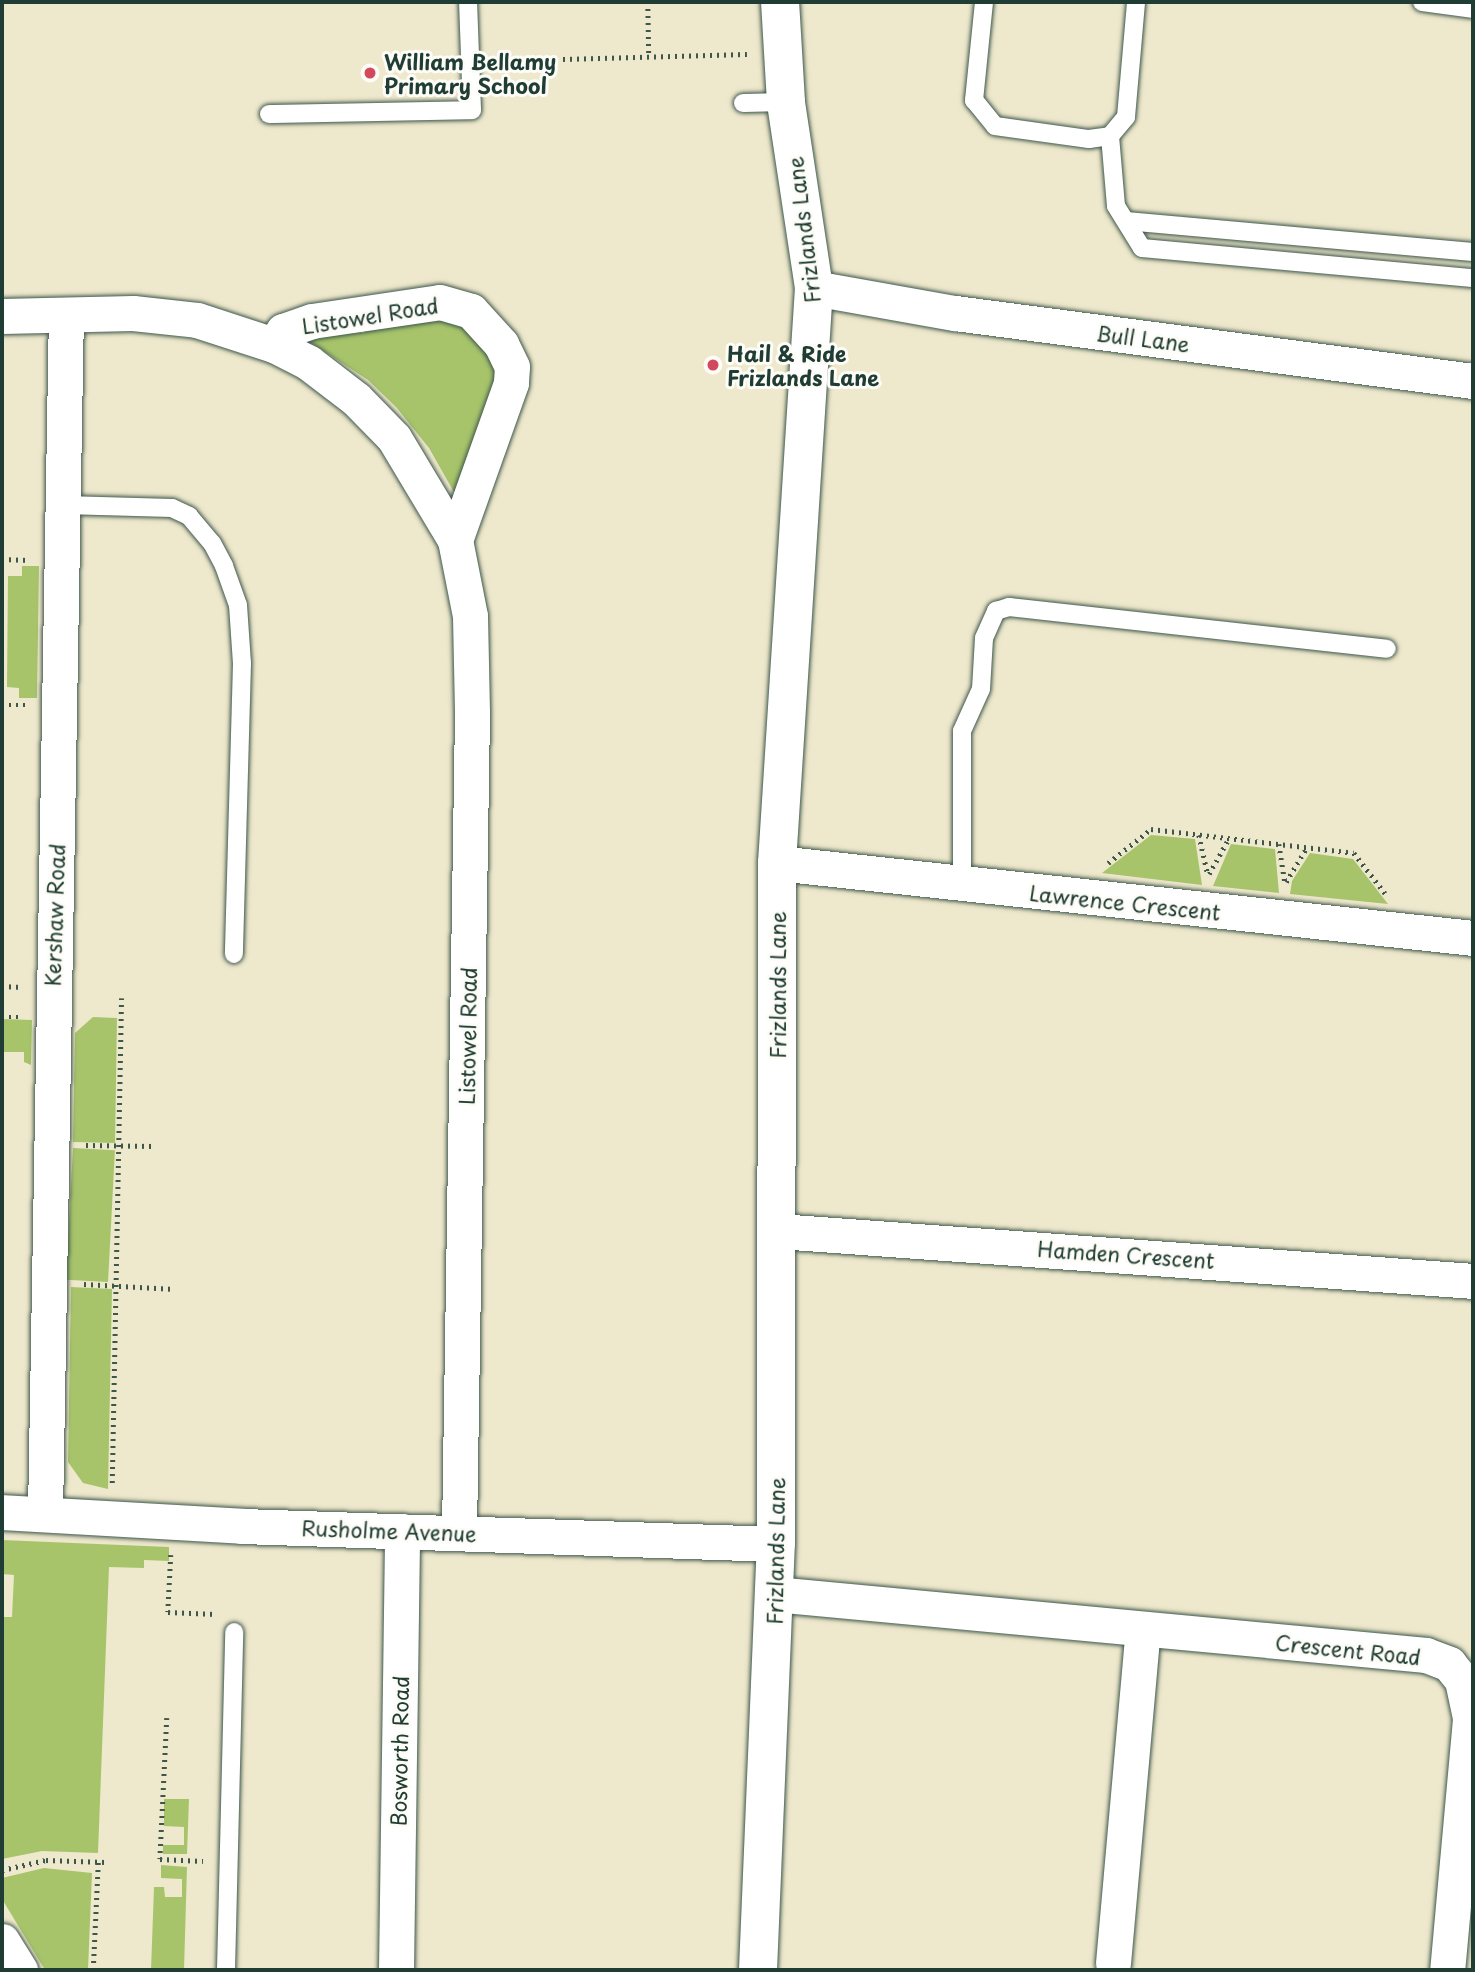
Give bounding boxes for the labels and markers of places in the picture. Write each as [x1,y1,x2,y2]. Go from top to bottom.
place label: William Bellamy Primary School [384,48,555,98]
marker: William Bellamy Primary School [362,65,378,81]
place label: Hail & Ride Frizlands Lane [727,340,879,390]
marker: Hail & Ride Frizlands Lane [705,357,721,373]

